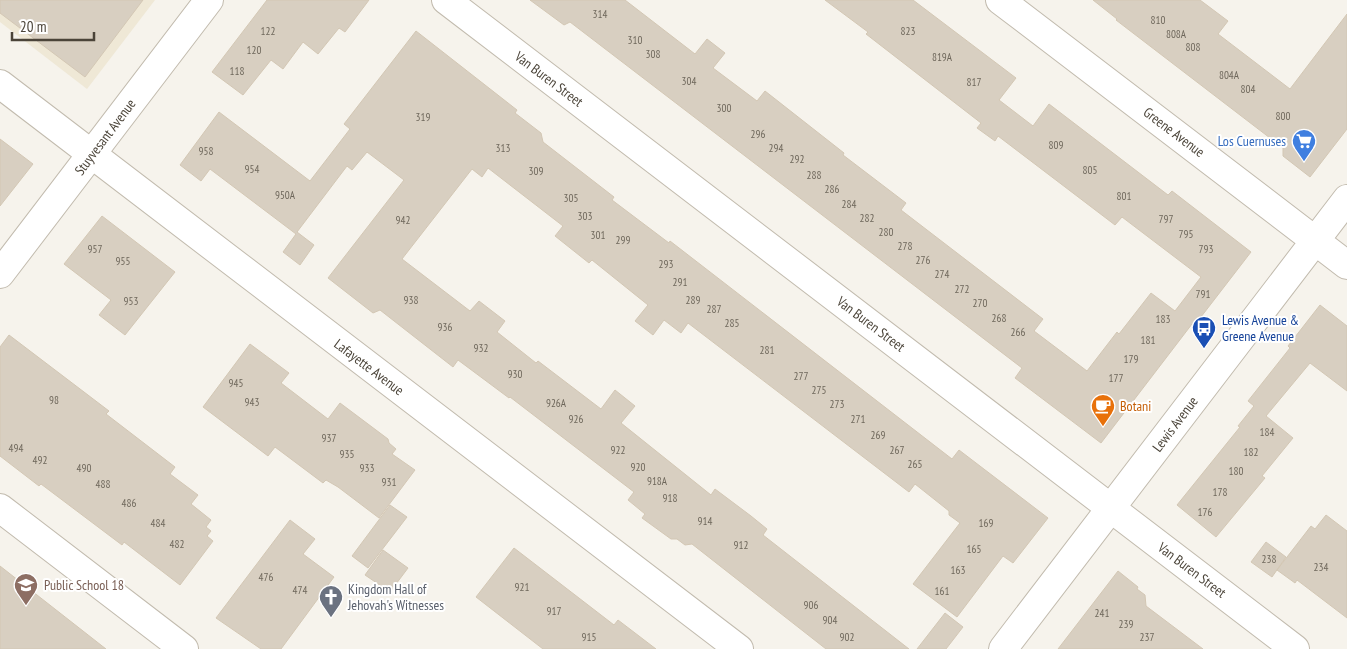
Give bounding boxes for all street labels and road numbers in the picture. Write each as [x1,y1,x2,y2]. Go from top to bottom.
street label: Van Buren Street [510,47,587,111]
street label: Stuyvesant Avenue [70,95,140,179]
street label: Greene Avenue [1140,103,1208,161]
street label: Van Buren Street [832,292,909,356]
street label: Lafayette Avenue [331,335,408,399]
street label: Lewis Avenue [1148,392,1202,455]
street label: Van Buren Street [1153,538,1230,602]

